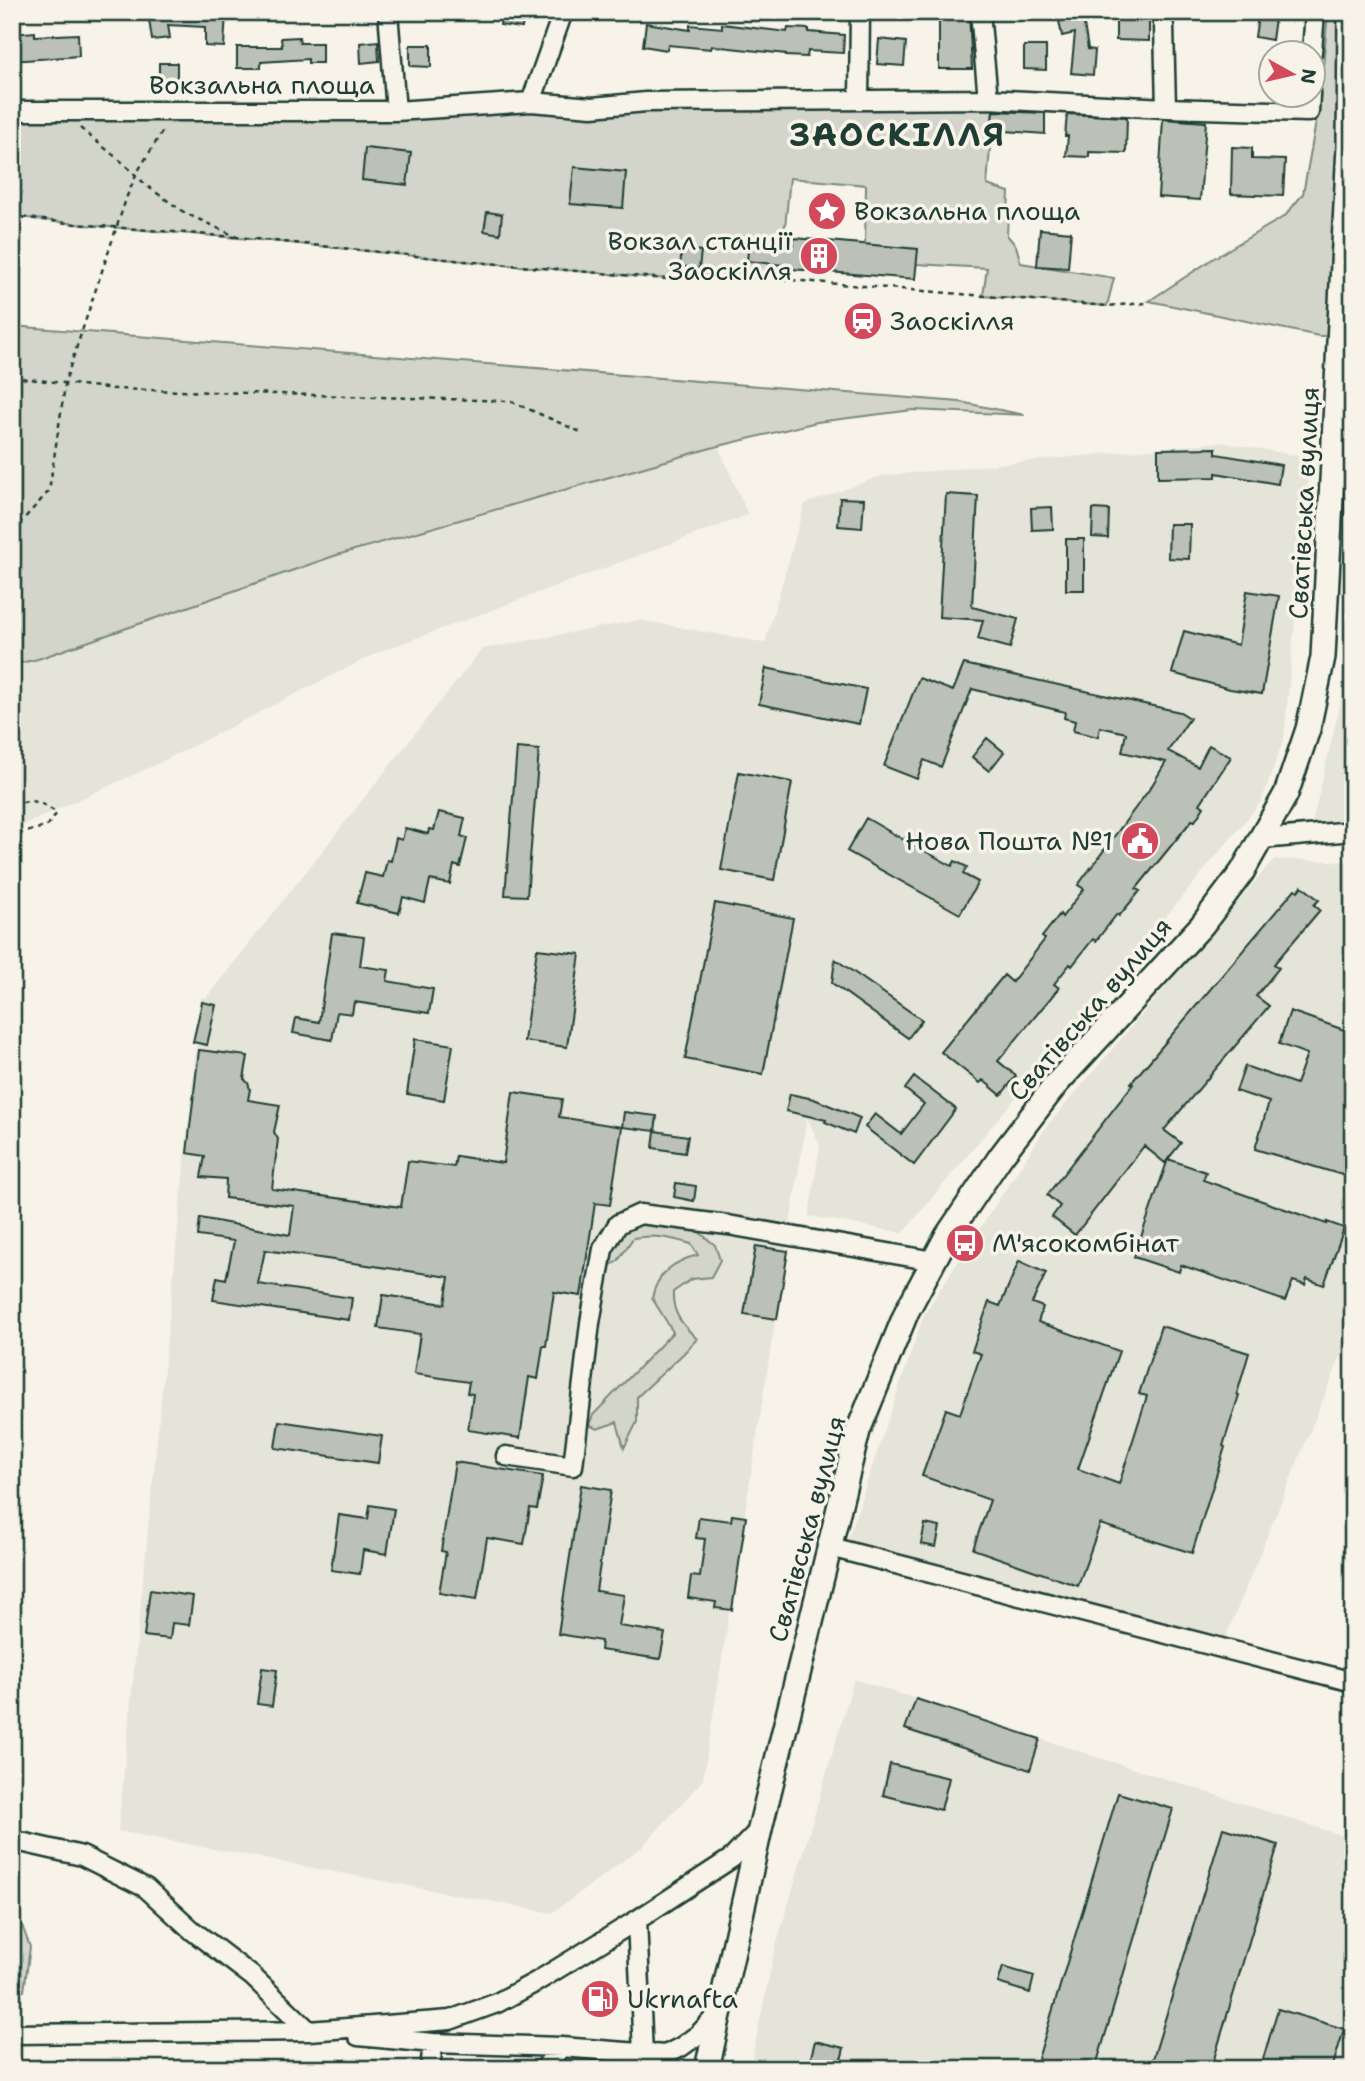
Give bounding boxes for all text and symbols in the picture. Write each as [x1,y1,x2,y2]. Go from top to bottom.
north arrow [1256,38,1326,108]
street label: Вокзальна площа [149,67,375,102]
text: N [1295,67,1322,85]
district label: ЗАОСКIЛЛЯ [790,112,1006,157]
place icon: Вокзальна площа [806,190,848,232]
place label: Вокзальна площа [854,193,1080,228]
place label: Вокзал станції Заоскілля [607,223,793,288]
building icon: Вокзал станції Заоскілля [798,235,840,277]
station icon: Заоскiлля [842,300,884,342]
place label: Заоскiлля [890,303,1015,338]
street label: Сватівська вулиця [1280,386,1327,620]
public building icon: Нова Пошта №1 [1119,820,1161,862]
place label: Нова Пошта №1 [905,823,1113,858]
street label: Сватівська вулиця [1000,909,1179,1108]
bus stop icon: М'ясокомбінат [944,1222,986,1264]
place label: М'ясокомбінат [992,1225,1180,1260]
street label: Сватівська вулиця [759,1412,854,1646]
fuel station icon: Ukrnafta [579,1978,621,2020]
place label: Ukrnafta [627,1981,738,2016]

